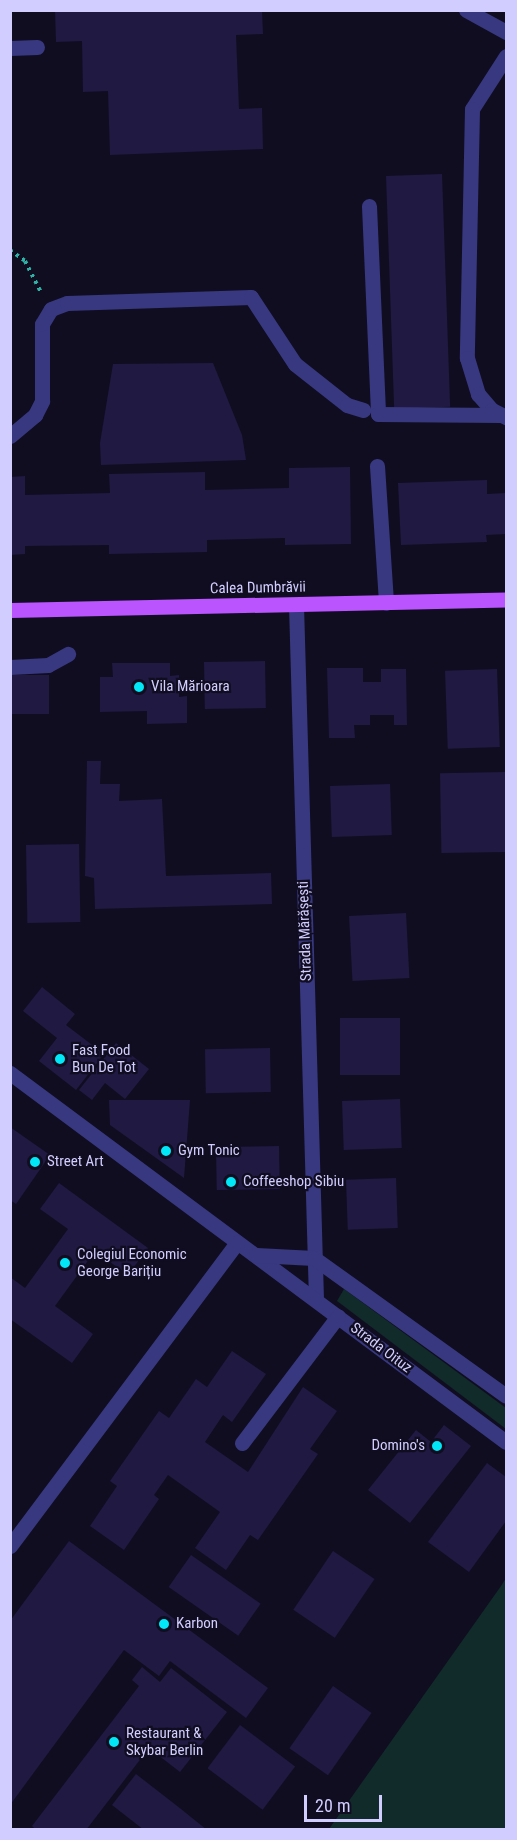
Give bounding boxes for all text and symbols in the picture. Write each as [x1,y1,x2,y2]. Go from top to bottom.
street label: Calea Dumbrăvii [210,578,306,598]
place label: Vila Mărioara [151,678,230,696]
marker: Vila Mărioara [132,680,146,694]
street label: Strada Mărășești [294,881,316,981]
place label: Fast Food Bun De Tot [72,1041,136,1076]
marker: Fast Food Bun De Tot [53,1052,67,1066]
place label: Gym Tonic [178,1142,240,1160]
marker: Gym Tonic [159,1144,173,1158]
place label: Street Art [47,1153,104,1171]
marker: Street Art [28,1155,42,1169]
place label: Coffeeshop Sibiu [243,1173,344,1191]
marker: Coffeeshop Sibiu [224,1175,238,1189]
place label: Colegiul Economic George Barițiu [77,1245,187,1280]
marker: Colegiul Economic George Barițiu [58,1256,72,1270]
street label: Strada Oituz [347,1319,415,1377]
place label: Domino's [371,1437,425,1455]
marker: Domino's [430,1439,444,1453]
place label: Karbon [176,1615,218,1633]
marker: Karbon [157,1617,171,1631]
place label: Restaurant & Skybar Berlin [126,1724,203,1759]
marker: Restaurant & Skybar Berlin [107,1735,121,1749]
scale bar [307,1783,385,1821]
text: 20 m [315,1795,350,1816]

